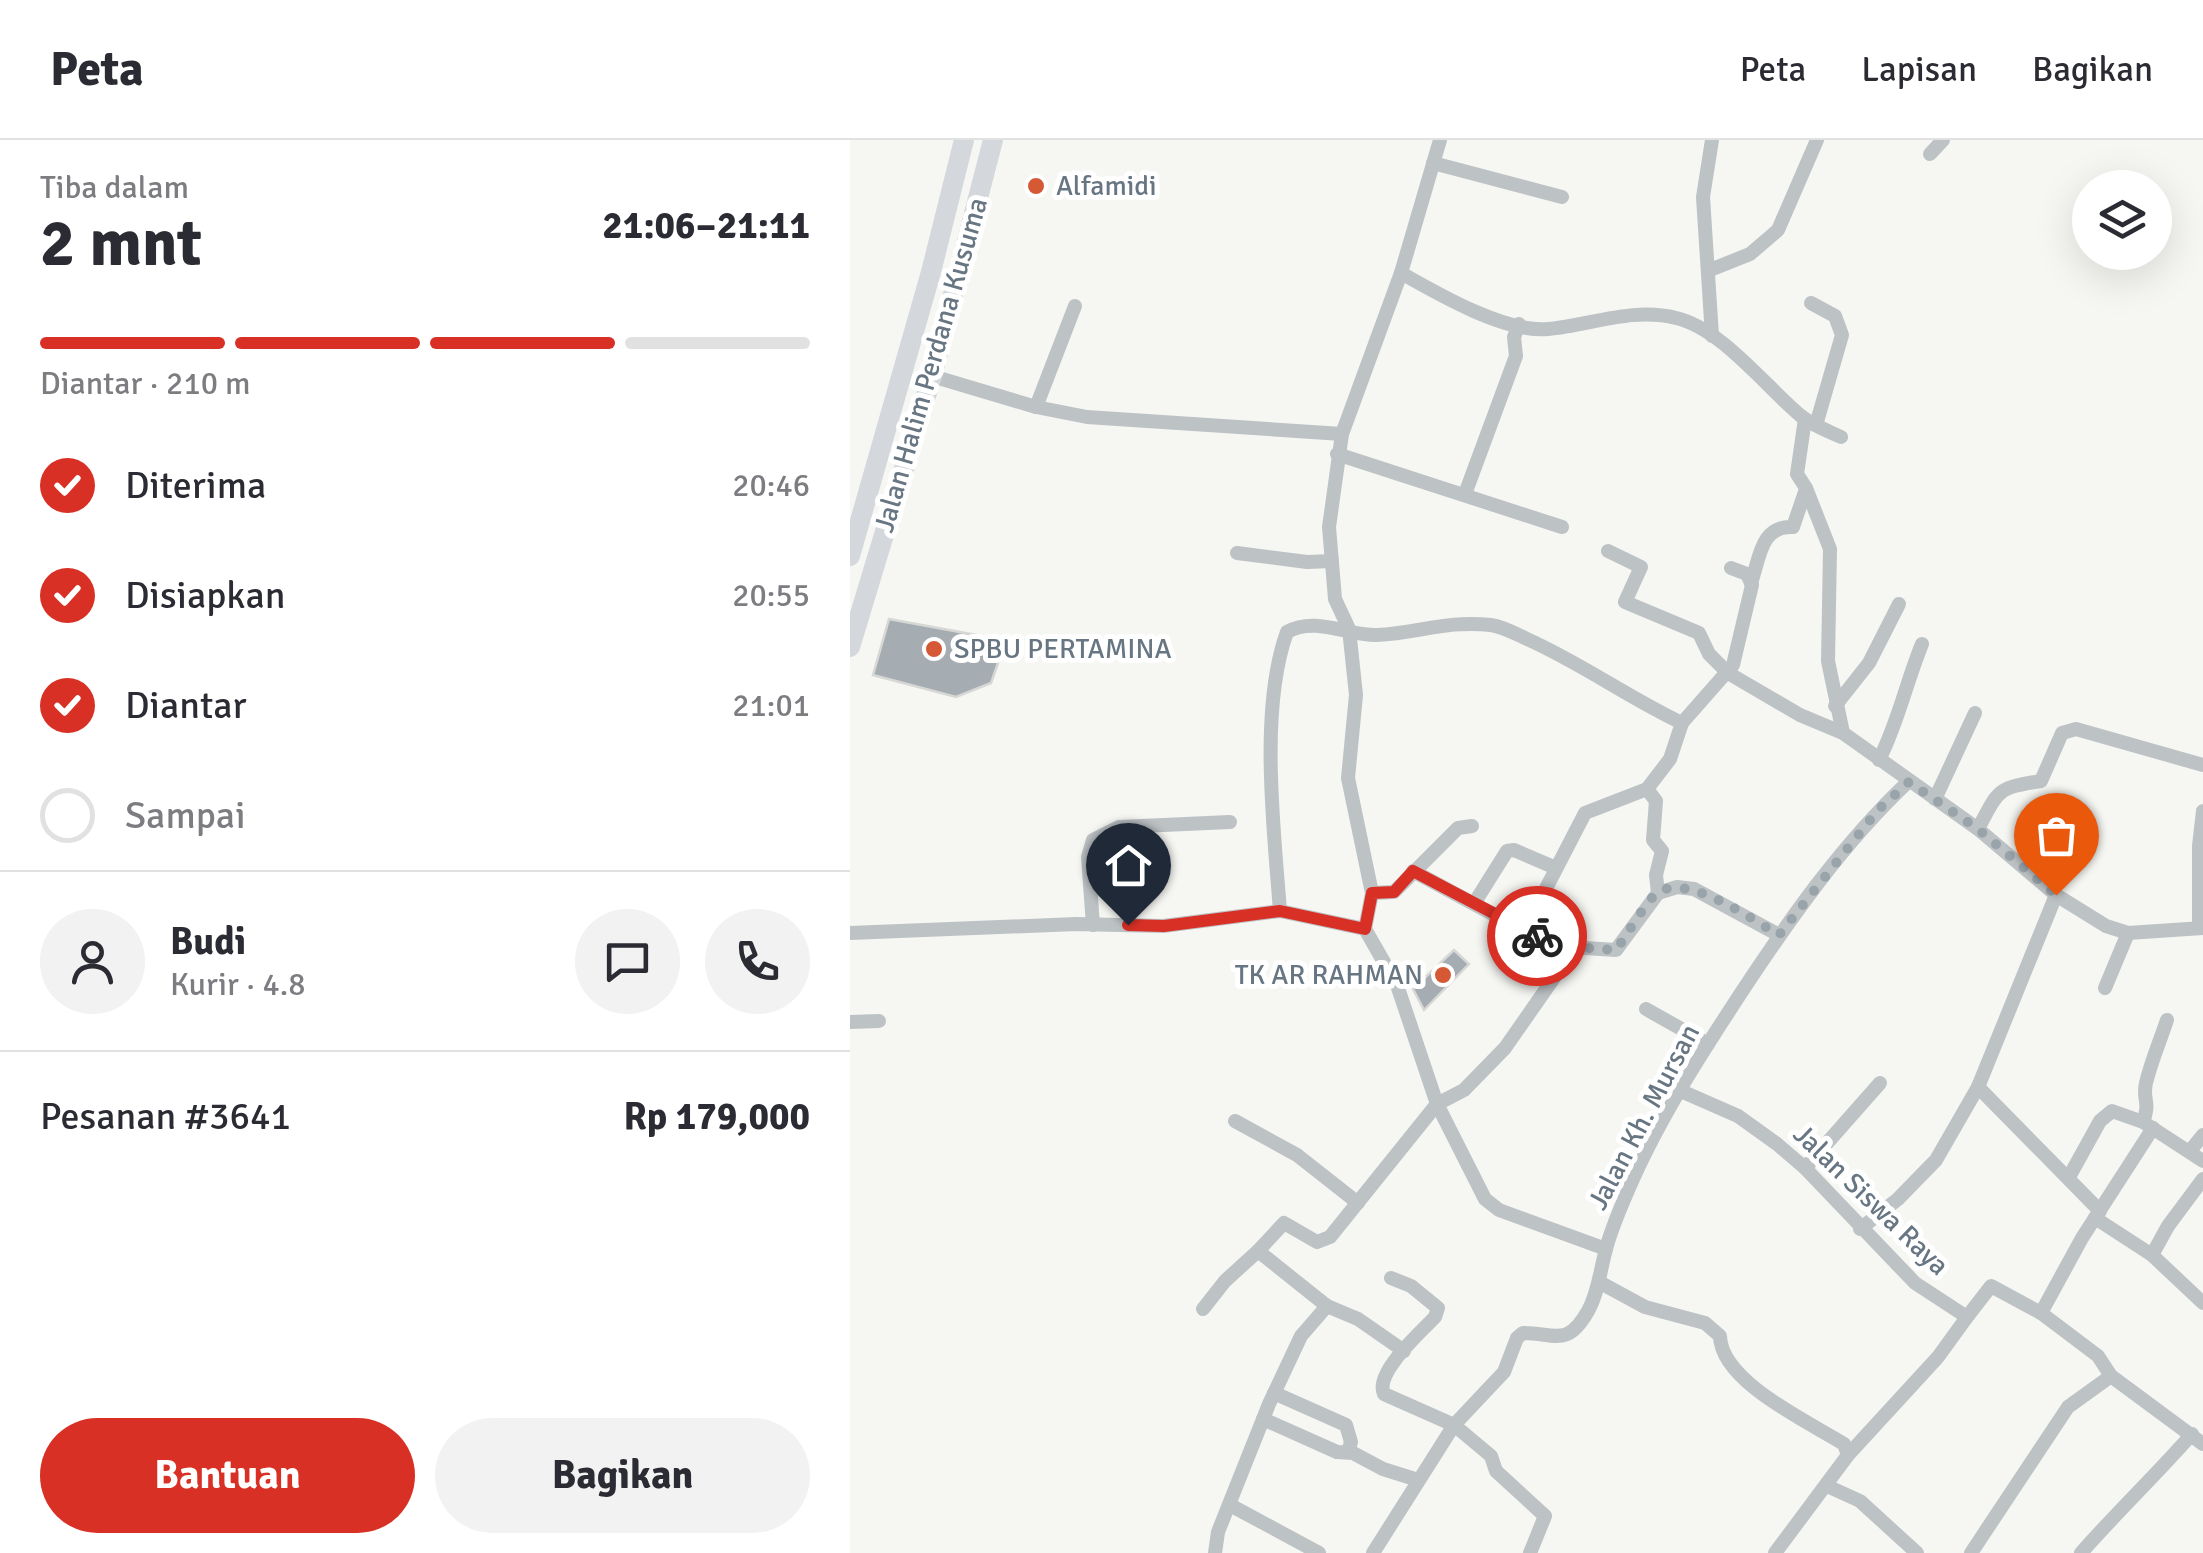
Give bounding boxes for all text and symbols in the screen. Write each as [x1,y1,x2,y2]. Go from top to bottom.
text: Peta [50,40,144,99]
text: Peta [1740,48,1806,91]
text: Lapisan [1861,48,1977,91]
text: Bagikan [2032,48,2153,91]
text: Tiba dalam [40,168,189,207]
place label: Alfamidi [1056,169,1157,203]
map controls [2072,170,2172,270]
button: layers [2072,170,2172,270]
marker: Alfamidi [1025,175,1047,197]
street label: Jalan Halim Perdana Kusuma [867,194,995,536]
text: 21:06–21:11 [602,202,810,249]
text: 2 mnt [40,204,202,284]
text: Diantar · 210 m [40,364,251,403]
icon: check [40,458,95,513]
text: Diterima [125,462,266,509]
text: 20:46 [732,466,810,505]
icon: check [40,568,95,623]
text: Disiapkan [125,572,285,619]
text: 20:55 [732,576,810,615]
place label: SPBU PERTAMINA [954,632,1172,666]
marker: SPBU PERTAMINA [923,638,945,660]
icon: check [40,678,95,733]
text: Diantar [125,682,246,729]
text: 21:01 [732,686,810,725]
text: Sampai [125,792,245,839]
pin [2014,793,2099,896]
icon: bag [2029,808,2084,863]
pin [1086,823,1171,926]
icon: home [1101,838,1156,893]
courier [1487,886,1587,986]
button: person [40,909,145,1014]
button: chat [575,909,680,1014]
button: phone [705,909,810,1014]
icon: bike [1510,909,1565,964]
text: Budi [170,918,246,965]
place label: TK AR RAHMAN [1235,958,1423,992]
marker: TK AR RAHMAN [1432,964,1454,986]
text: Kurir · 4.8 [170,965,306,1004]
street label: Jalan Kh. Mursan [1581,1018,1707,1216]
text: Pesanan #3641 [40,1093,291,1140]
text: Rp 179,000 [623,1093,810,1140]
street label: Jalan Siswa Raya [1786,1117,1956,1283]
button: Bantuan [40,1418,415,1533]
button: Bagikan [435,1418,810,1533]

